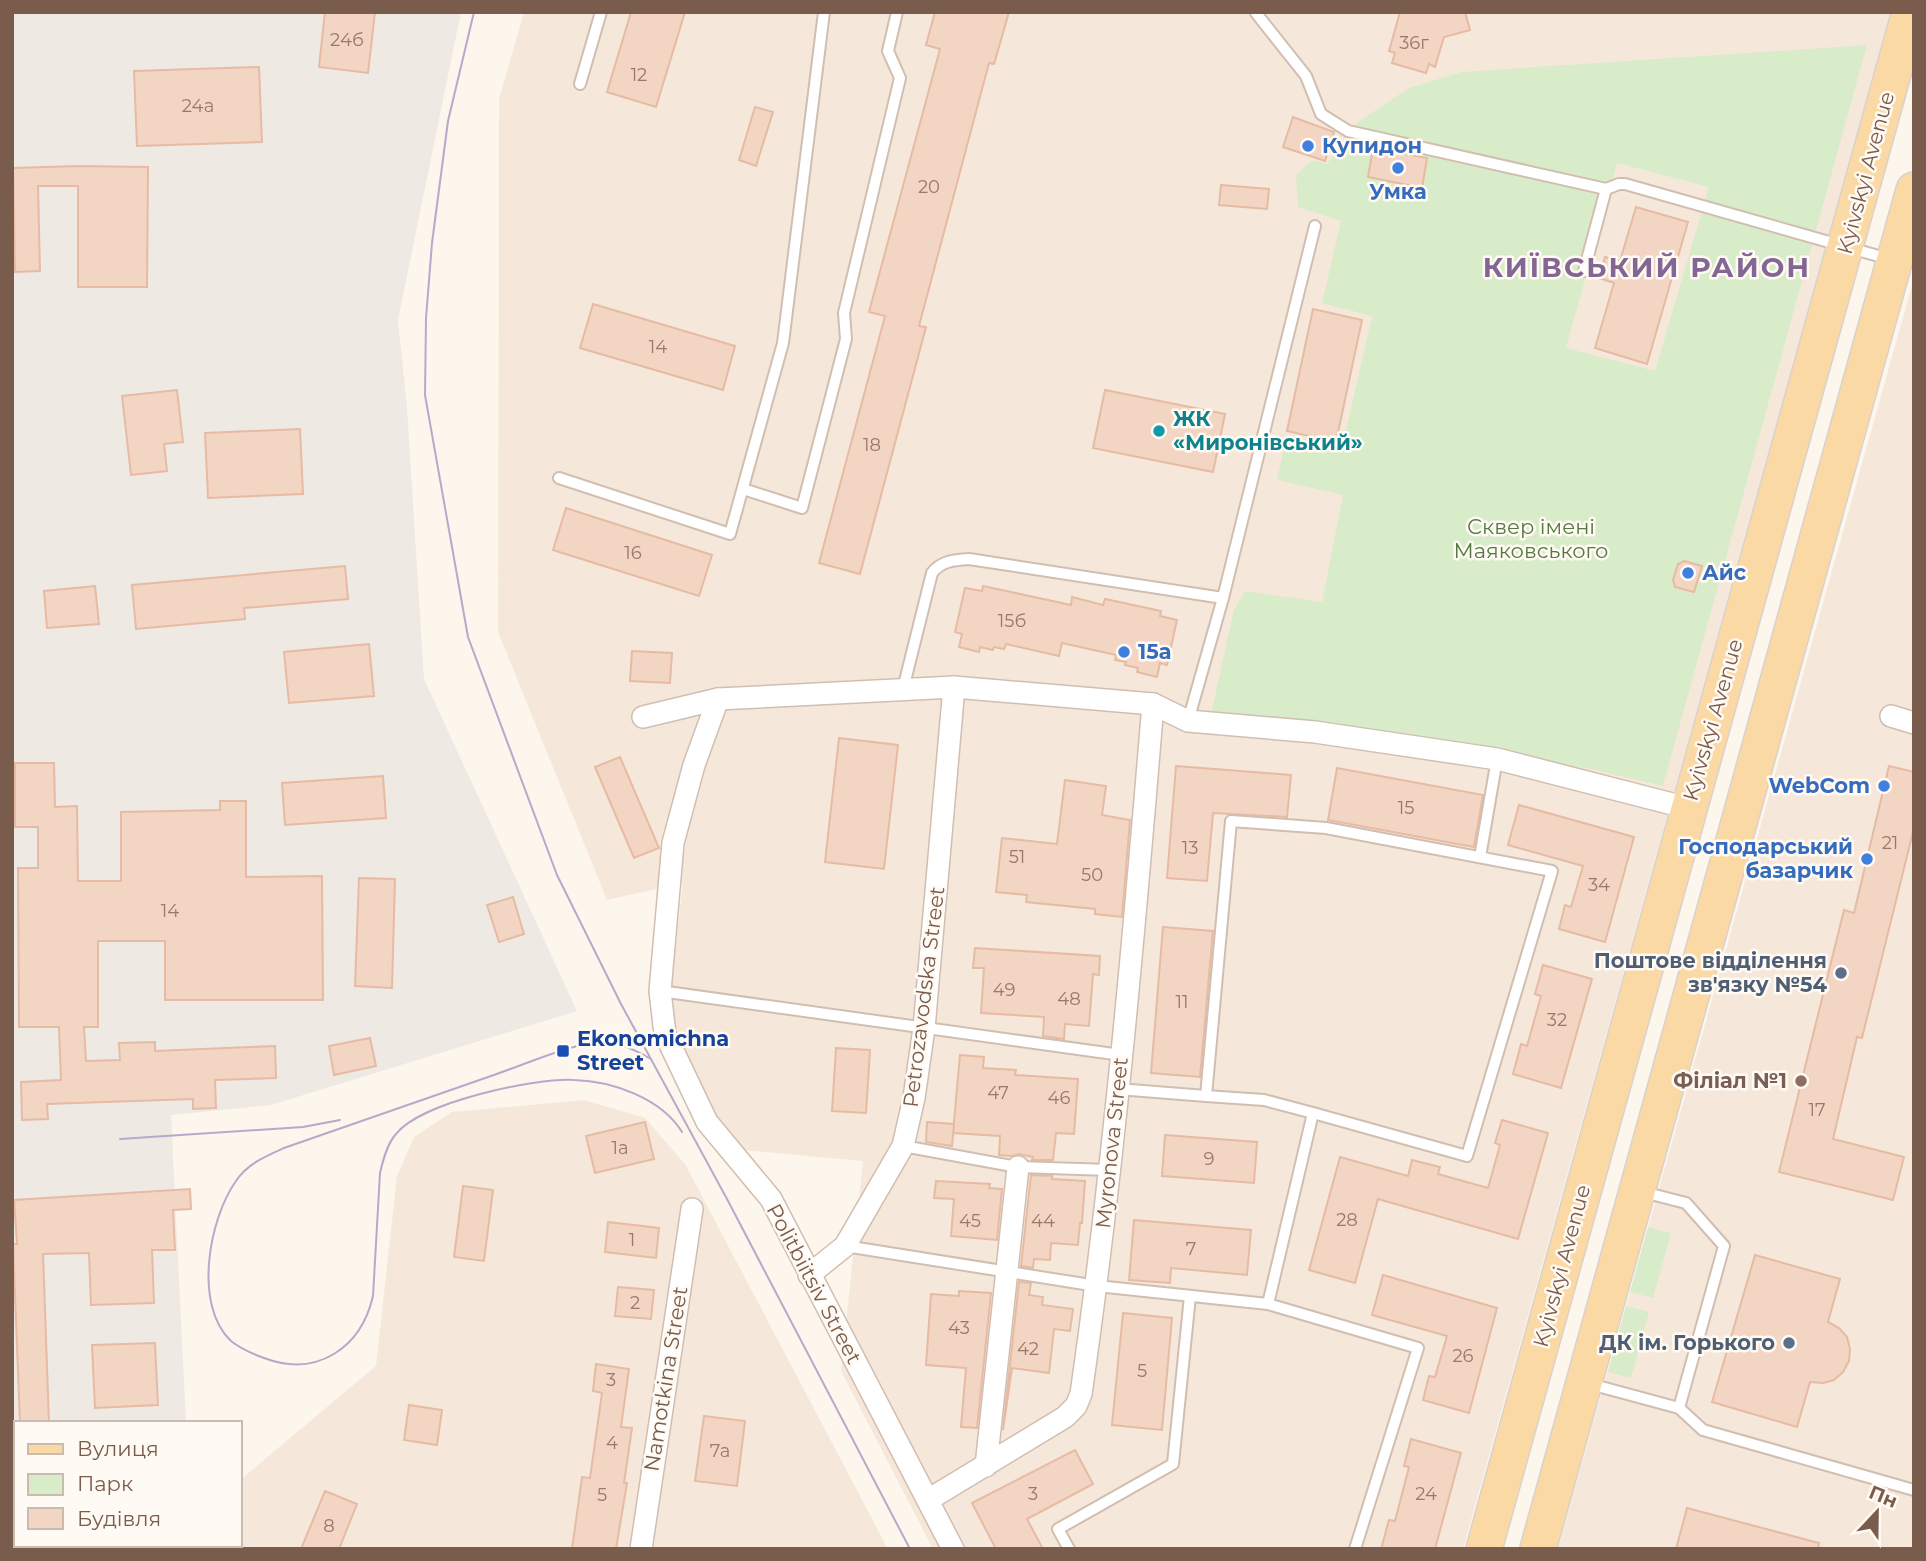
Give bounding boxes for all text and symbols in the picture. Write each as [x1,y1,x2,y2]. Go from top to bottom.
house number: 24б [330,29,364,51]
house number: 36г [1399,32,1429,54]
house number: 12 [631,64,647,86]
street label: Kyivskyi Avenue [1832,89,1899,257]
house number: 24а [182,95,214,117]
place label: Купидон [1322,133,1422,158]
marker: Купидон [1300,138,1316,154]
marker: Умка [1390,160,1406,176]
house number: 20 [918,176,940,198]
place label: Умка [1369,179,1427,204]
district label: КИЇВСЬКИЙ РАЙОН [1483,250,1811,284]
house number: 14 [649,336,667,358]
place label: ЖК «Миронівський» [1173,406,1363,455]
marker: ЖК «Миронівський» [1151,423,1167,439]
house number: 18 [863,434,881,456]
park label: Сквер імені Маяковського [1454,514,1608,563]
house number: 16 [624,542,642,564]
place label: Айс [1702,560,1747,585]
marker: Айс [1680,565,1696,581]
house number: 15б [998,610,1026,632]
street label: Kyivskyi Avenue [1677,636,1748,804]
place label: 15а [1138,639,1171,664]
marker: 15а [1116,644,1132,660]
place label: WebCom [1768,773,1870,798]
marker: WebCom [1876,778,1892,794]
house number: 15 [1398,797,1414,819]
house number: 21 [1882,832,1898,854]
place label: Господарський базарчик [1678,834,1854,883]
house number: 13 [1182,837,1198,859]
house number: 51 [1009,846,1025,868]
marker: Господарський базарчик [1859,851,1875,867]
house number: 50 [1081,864,1103,886]
house number: 34 [1588,874,1610,896]
street label: Petrozavodska Street [898,885,949,1109]
house number: 14 [161,900,179,922]
place label: Поштове відділення зв'язку №54 [1594,948,1828,997]
marker: Поштове відділення зв'язку №54 [1833,965,1849,981]
house number: 49 [993,979,1015,1001]
house number: 48 [1057,988,1081,1010]
house number: 11 [1176,991,1189,1013]
house number: 32 [1547,1009,1567,1031]
place label: Ekonomichna Street [577,1026,729,1075]
marker: Ekonomichna Street [555,1043,571,1059]
street label: Myronova Street [1090,1056,1133,1230]
place label: Філіал №1 [1673,1068,1787,1093]
marker: Філіал №1 [1793,1073,1809,1089]
house number: 47 [987,1082,1009,1104]
house number: 46 [1048,1087,1070,1109]
house number: 17 [1808,1099,1826,1121]
house number: 1а [612,1137,629,1159]
house number: 9 [1204,1148,1215,1170]
street label: Kyivskyi Avenue [1528,1182,1595,1350]
street label: Politbiitsiv Street [762,1199,867,1368]
house number: 28 [1336,1209,1358,1231]
house number: 45 [959,1210,981,1232]
house number: 44 [1031,1210,1055,1232]
house number: 1 [629,1229,635,1251]
house number: 7 [1186,1238,1196,1260]
street label: Namotkina Street [639,1285,692,1473]
house number: 2 [630,1292,640,1314]
house number: 43 [948,1317,970,1339]
place label: ДК ім. Горького [1599,1330,1775,1355]
marker: ДК ім. Горького [1781,1335,1797,1351]
house number: 42 [1017,1338,1039,1360]
house number: 26 [1452,1345,1474,1367]
house number: 5 [1137,1360,1147,1382]
house number: 3 [606,1369,616,1391]
legend [14,1421,242,1547]
house number: 4 [606,1432,618,1454]
text: Вулиця [77,1436,159,1461]
house number: 7а [710,1440,730,1462]
text: Парк [77,1471,133,1496]
north arrow [1842,1477,1912,1547]
text: Пн [1866,1481,1901,1513]
house number: 3 [1028,1483,1038,1505]
house number: 24 [1415,1483,1437,1505]
house number: 5 [597,1484,607,1506]
text: Будівля [77,1506,161,1531]
house number: 8 [323,1515,335,1537]

